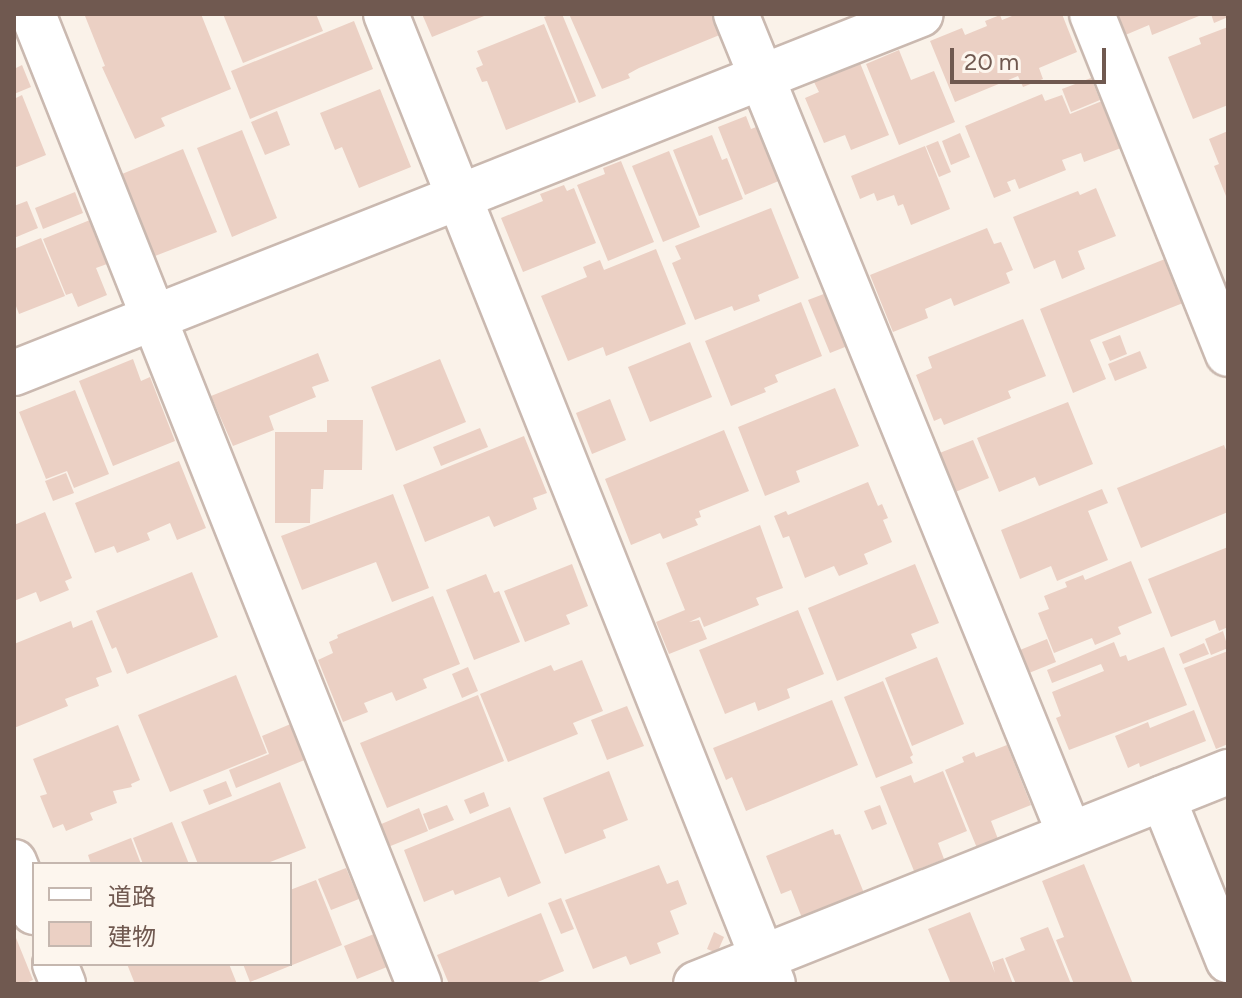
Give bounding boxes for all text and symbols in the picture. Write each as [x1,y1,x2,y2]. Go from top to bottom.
scale bar [954,32,1110,82]
text: 20 m [964,47,1019,76]
legend [32,862,292,966]
text: 道路 [108,882,156,911]
text: 建物 [108,922,156,951]

